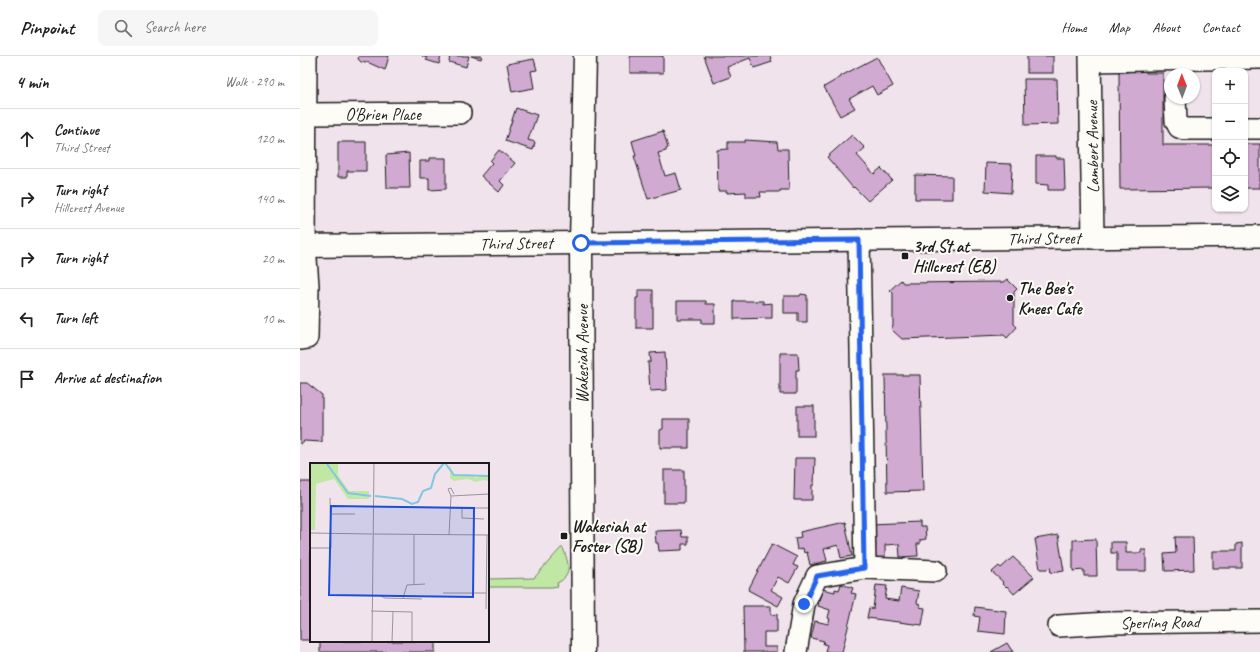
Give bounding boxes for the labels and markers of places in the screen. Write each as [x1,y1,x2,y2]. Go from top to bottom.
place label: 3rd St at Hillcrest (EB) [913,236,997,277]
marker: 3rd St at Hillcrest (EB) [900,251,910,261]
place label: The Bee's Knees Cafe [1018,278,1084,319]
marker: The Bee's Knees Cafe [1005,293,1015,303]
place label: Wakesiah at Foster (SB) [572,516,648,557]
marker: Wakesiah at Foster (SB) [559,531,569,541]

